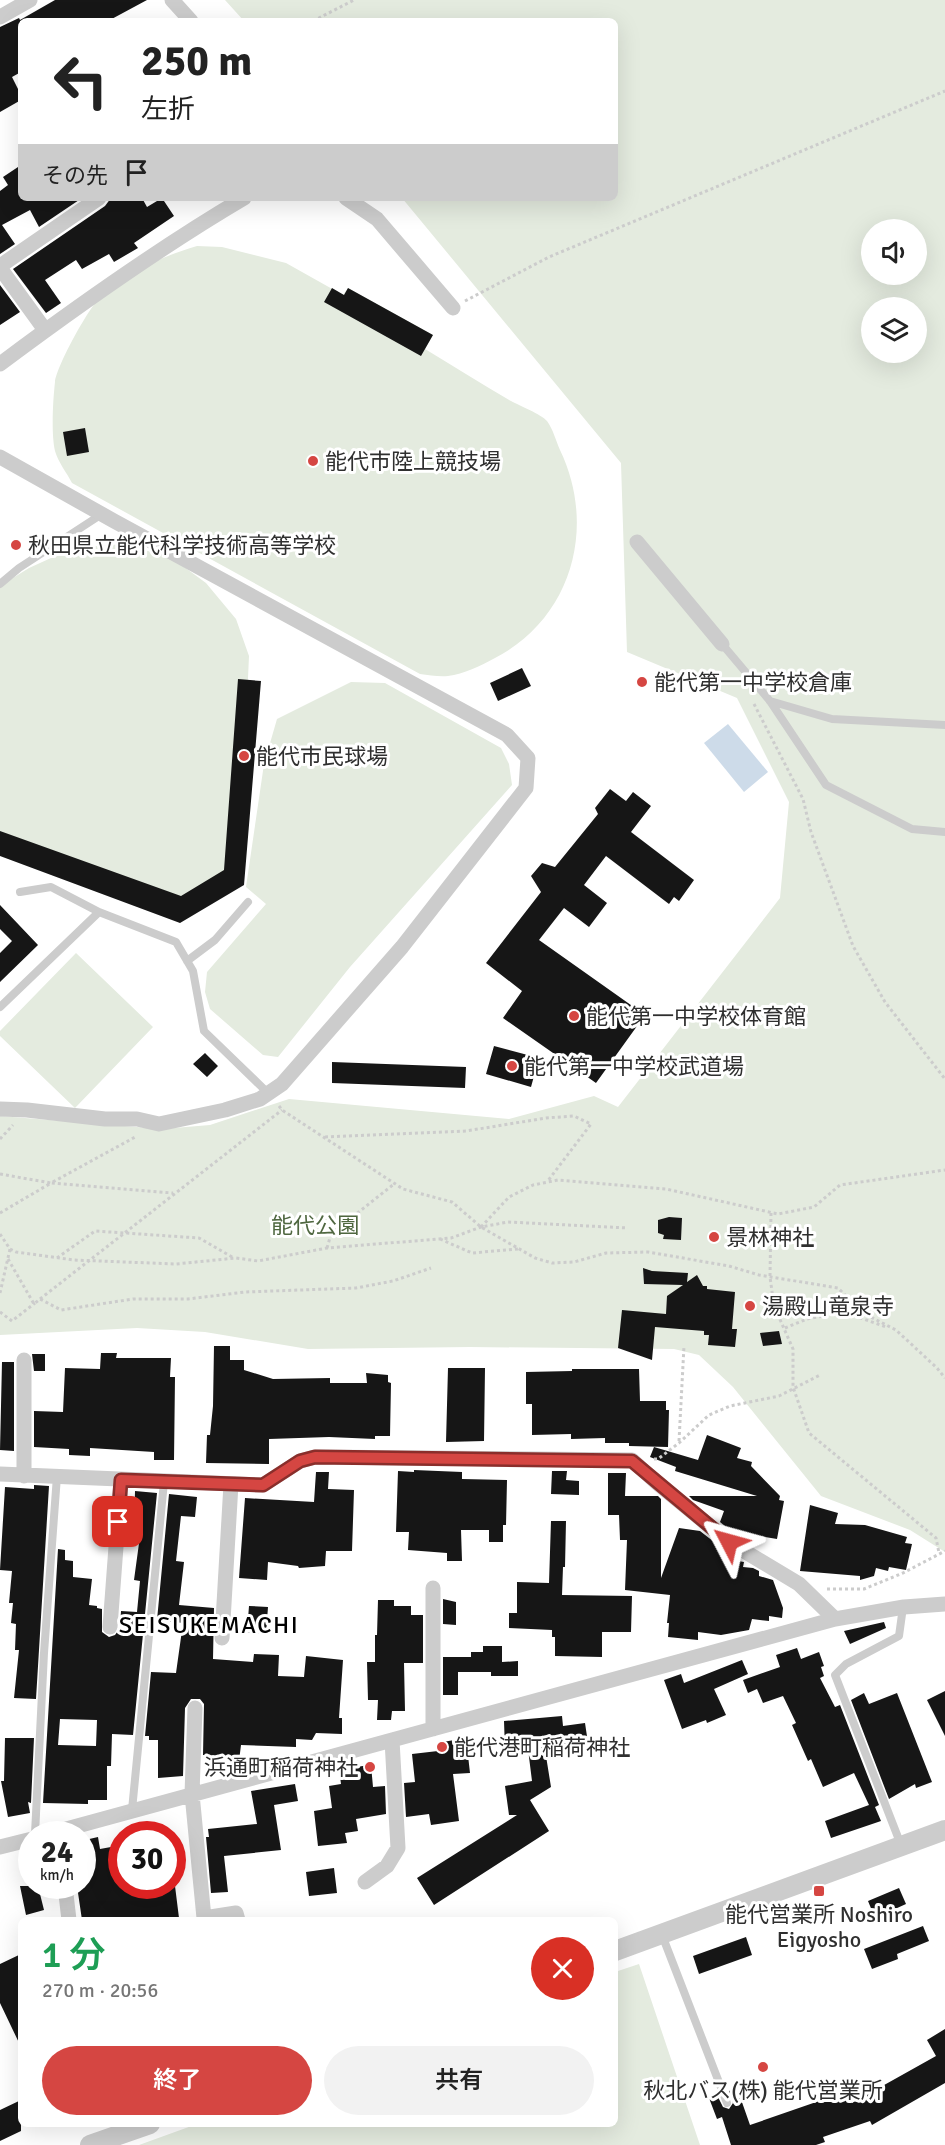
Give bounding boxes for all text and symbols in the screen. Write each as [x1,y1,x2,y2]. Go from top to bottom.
text: 250 m [141,36,252,87]
icon: left [42,42,120,120]
text: 左折 [141,93,195,126]
icon: arrive [120,156,153,189]
text: その先 [42,162,108,189]
map controls [861,219,927,363]
button: sound [861,219,927,285]
button: layers [861,297,927,363]
place label: 能代市陸上競技場 [325,448,501,475]
marker: 能代市陸上競技場 [306,454,320,468]
place label: 秋田県立能代科学技術高等学校 [28,532,336,559]
marker: 秋田県立能代科学技術高等学校 [9,538,23,552]
place label: 能代第一中学校倉庫 [654,669,852,696]
marker: 能代第一中学校倉庫 [635,675,649,689]
place label: 能代市民球場 [256,743,388,770]
marker: 能代市民球場 [237,749,251,763]
place label: 能代第一中学校体育館 [586,1003,806,1030]
marker: 能代第一中学校体育館 [567,1009,581,1023]
place label: 能代第一中学校武道場 [524,1053,744,1080]
marker: 能代第一中学校武道場 [505,1059,519,1073]
park label: 能代公園 [271,1212,359,1239]
place label: 景林神社 [726,1224,814,1251]
marker: 景林神社 [707,1230,721,1244]
place label: 湯殿山竜泉寺 [762,1293,894,1320]
marker: 湯殿山竜泉寺 [743,1299,757,1313]
pin [92,1496,143,1547]
icon: arrive [101,1505,134,1538]
position arrow [697,1510,761,1574]
district label: SEISUKEMACHI [119,1610,299,1640]
place label: 能代港町稲荷神社 [454,1734,630,1761]
marker: 能代港町稲荷神社 [435,1740,449,1754]
place label: 浜通町稲荷神社 [204,1754,358,1781]
marker: 浜通町稲荷神社 [363,1760,377,1774]
speed limit sign: 30 [108,1821,186,1899]
text: 24 [41,1834,73,1871]
text: km/h [40,1866,74,1884]
marker: 能代営業所 Noshiro Eigyosho [812,1884,826,1898]
place label: 能代営業所 Noshiro Eigyosho [725,1901,913,1953]
text: 1 分 [42,1933,105,1978]
button: close [531,1937,594,2000]
text: 270 m · 20:56 [42,1978,158,2003]
button: 終了 [42,2046,312,2115]
button: 共有 [324,2046,594,2115]
marker: 秋北バス(株) 能代営業所 [756,2060,770,2074]
place label: 秋北バス(株) 能代営業所 [643,2077,883,2104]

